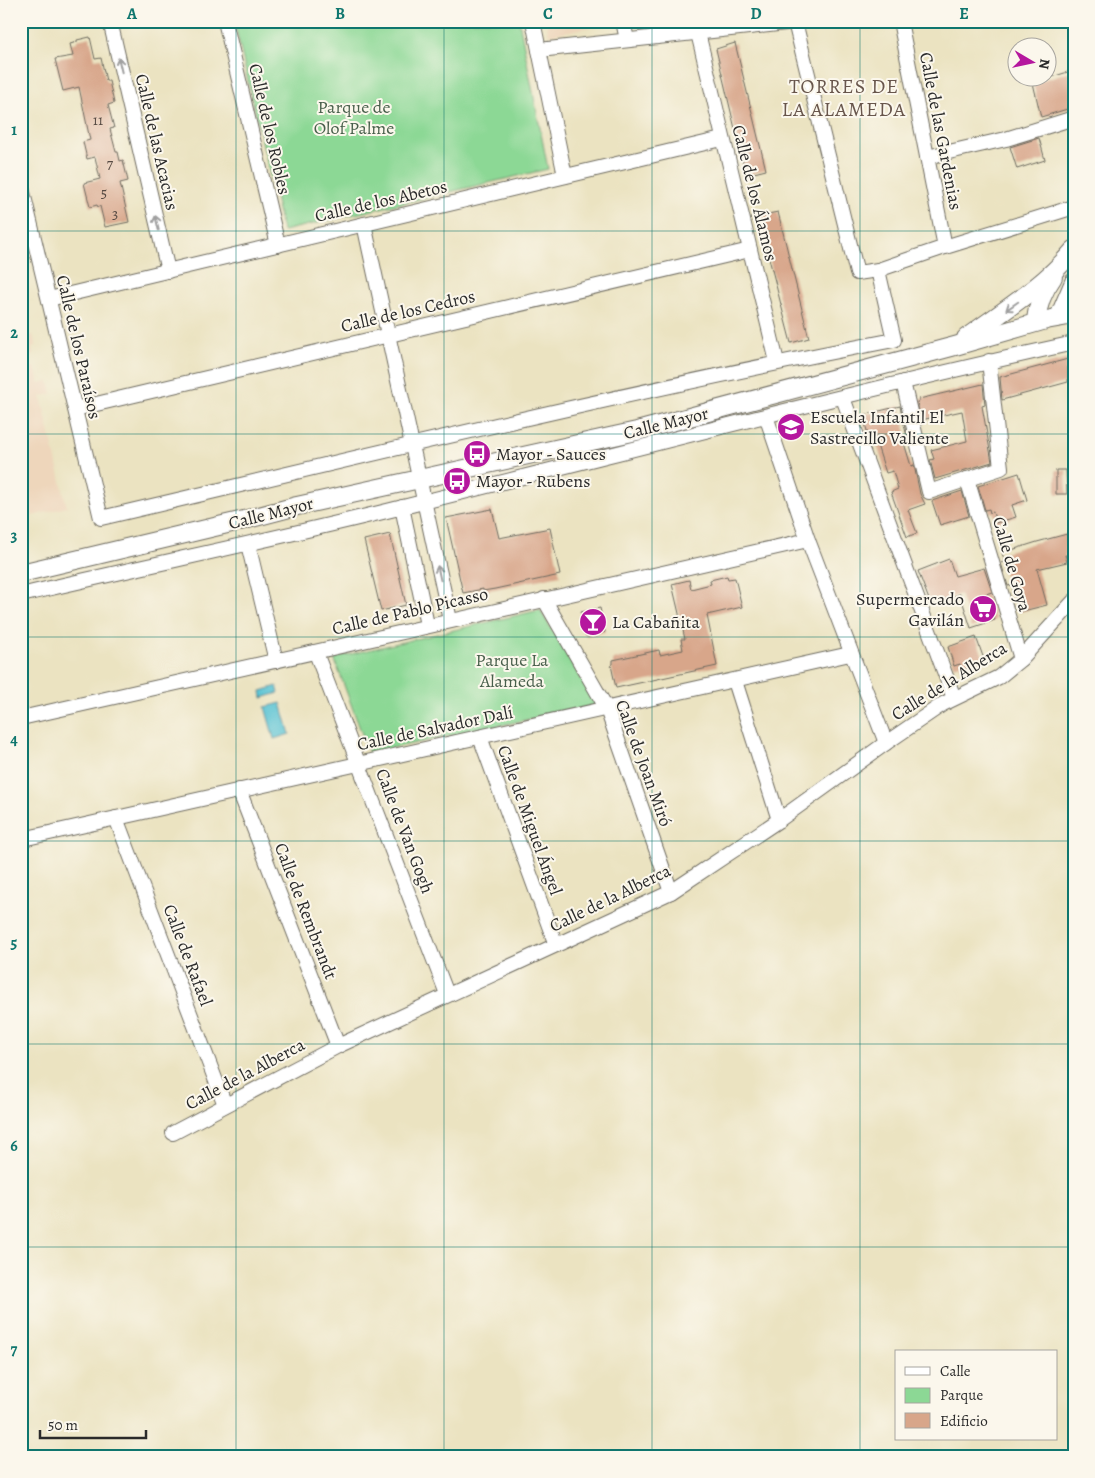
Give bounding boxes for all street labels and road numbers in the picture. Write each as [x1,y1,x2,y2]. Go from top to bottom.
street label: Calle de las Gardenias [914,50,968,212]
street label: Calle de los Robles [243,61,297,197]
street label: Calle de las Acacias [130,71,184,213]
street label: Calle de los Álamos [726,122,784,264]
street label: Calle de los Abetos [313,174,449,228]
street label: Calle de los Paraísos [51,273,107,421]
street label: Calle de los Cedros [339,284,477,338]
street label: Calle Mayor [621,401,711,445]
street label: Calle Mayor [226,491,316,535]
street label: Calle de Goya [987,514,1037,615]
street label: Calle de Pablo Picasso [330,581,490,641]
street label: Calle de la Alberca [887,636,1012,726]
street label: Calle de Joan Miró [610,696,678,830]
street label: Calle de Salvador Dalí [355,700,515,756]
street label: Calle de Miguel Ángel [492,742,568,899]
street label: Calle de Van Gogh [370,765,440,897]
street label: Calle de Rembrandt [269,839,343,983]
street label: Calle de la Alberca [545,858,675,938]
street label: Calle de Rafael [158,901,219,1010]
street label: Calle de la Alberca [181,1032,309,1116]

